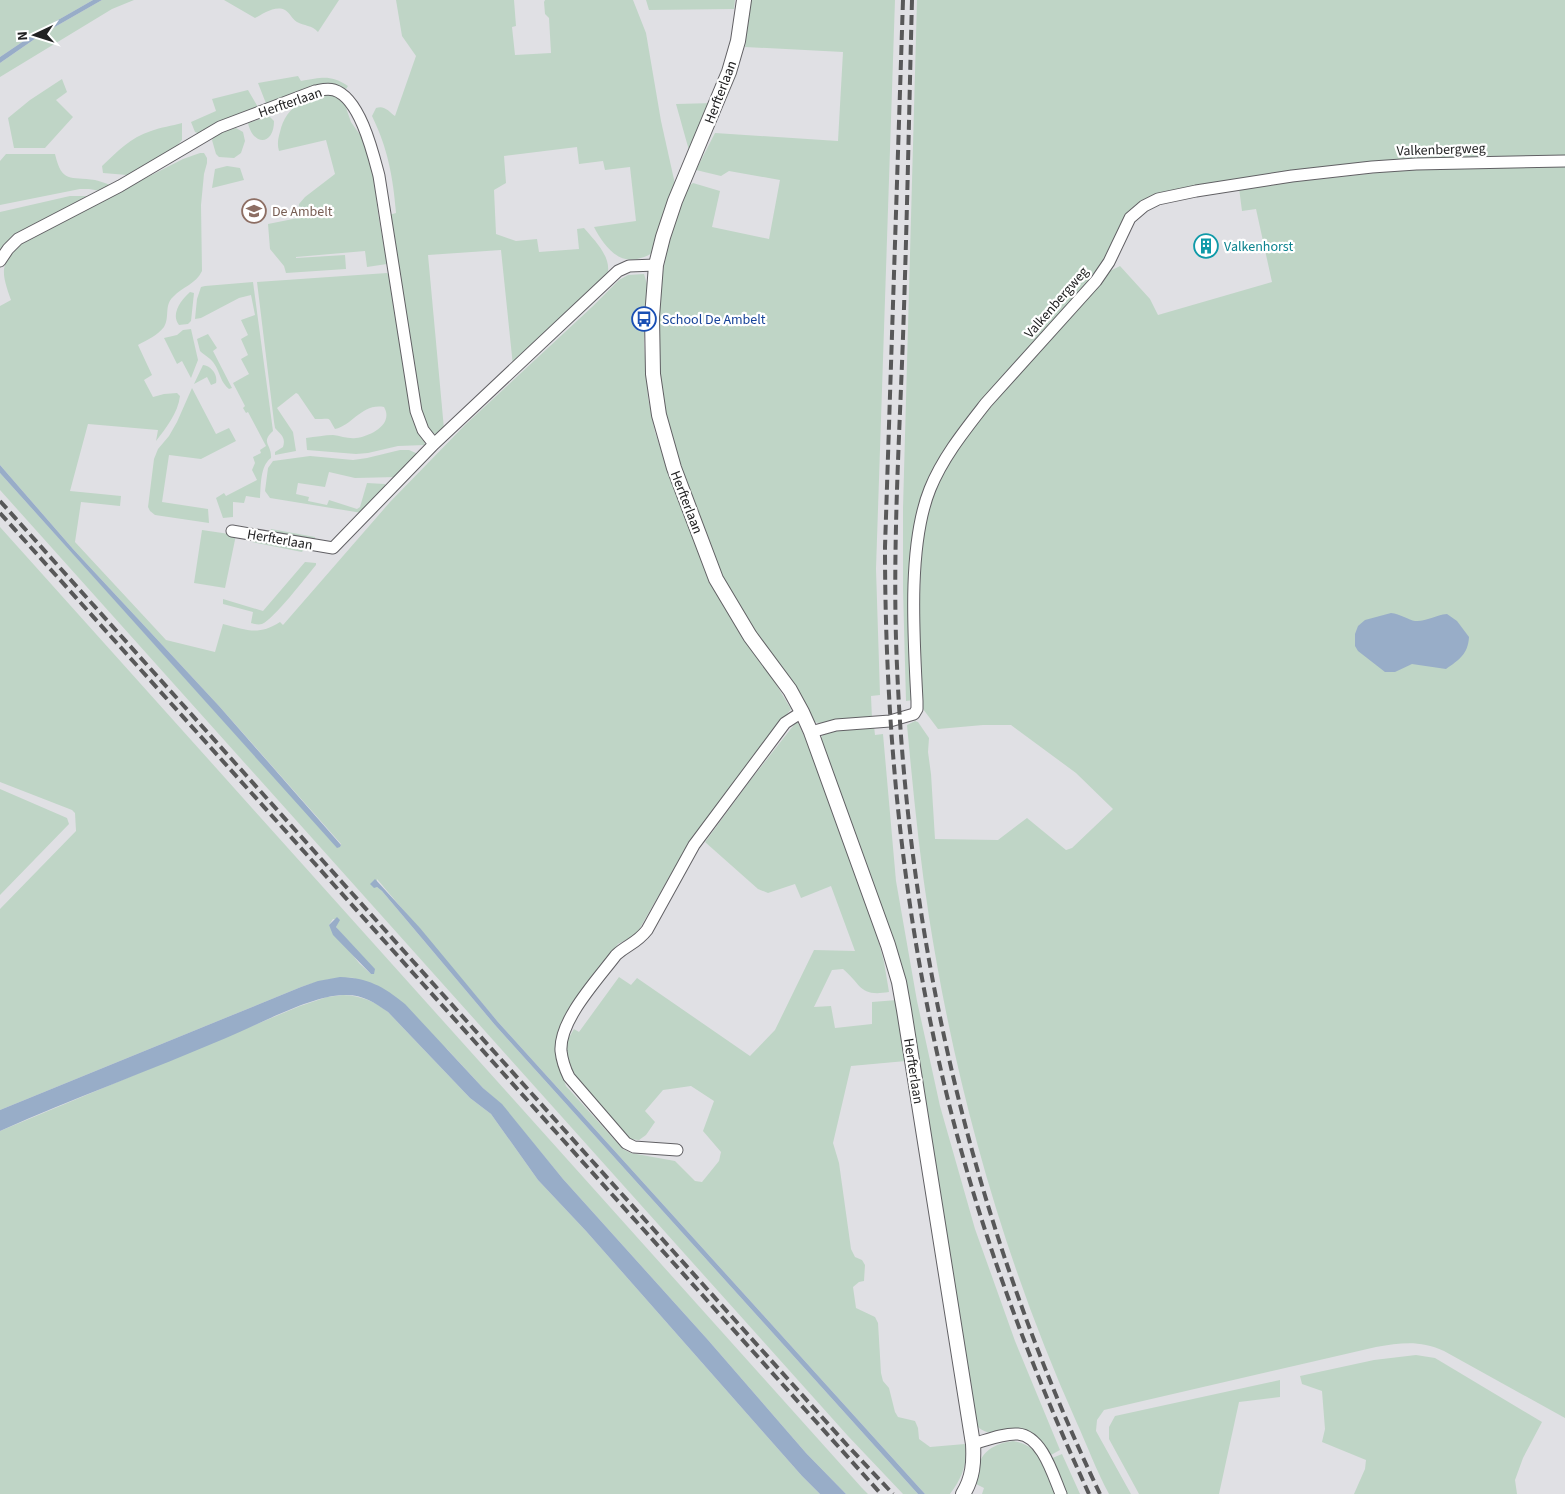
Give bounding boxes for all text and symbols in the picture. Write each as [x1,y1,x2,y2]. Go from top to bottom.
north arrow [10,10,60,60]
text: N [13,30,33,41]
street label: Herfterlaan [700,58,742,127]
street label: Herfterlaan [256,83,325,123]
street label: Valkenbergweg [1396,138,1486,162]
school or university icon: De Ambelt [241,198,267,224]
place label: De Ambelt [272,202,333,222]
building icon: Valkenhorst [1193,233,1219,259]
place label: Valkenhorst [1224,237,1293,257]
street label: Valkenbergweg [1020,262,1094,343]
bus stop icon: School De Ambelt [631,306,657,332]
place label: School De Ambelt [662,310,766,330]
street label: Herfterlaan [665,468,707,537]
street label: Herfterlaan [245,524,314,556]
street label: Herfterlaan [898,1037,928,1105]

